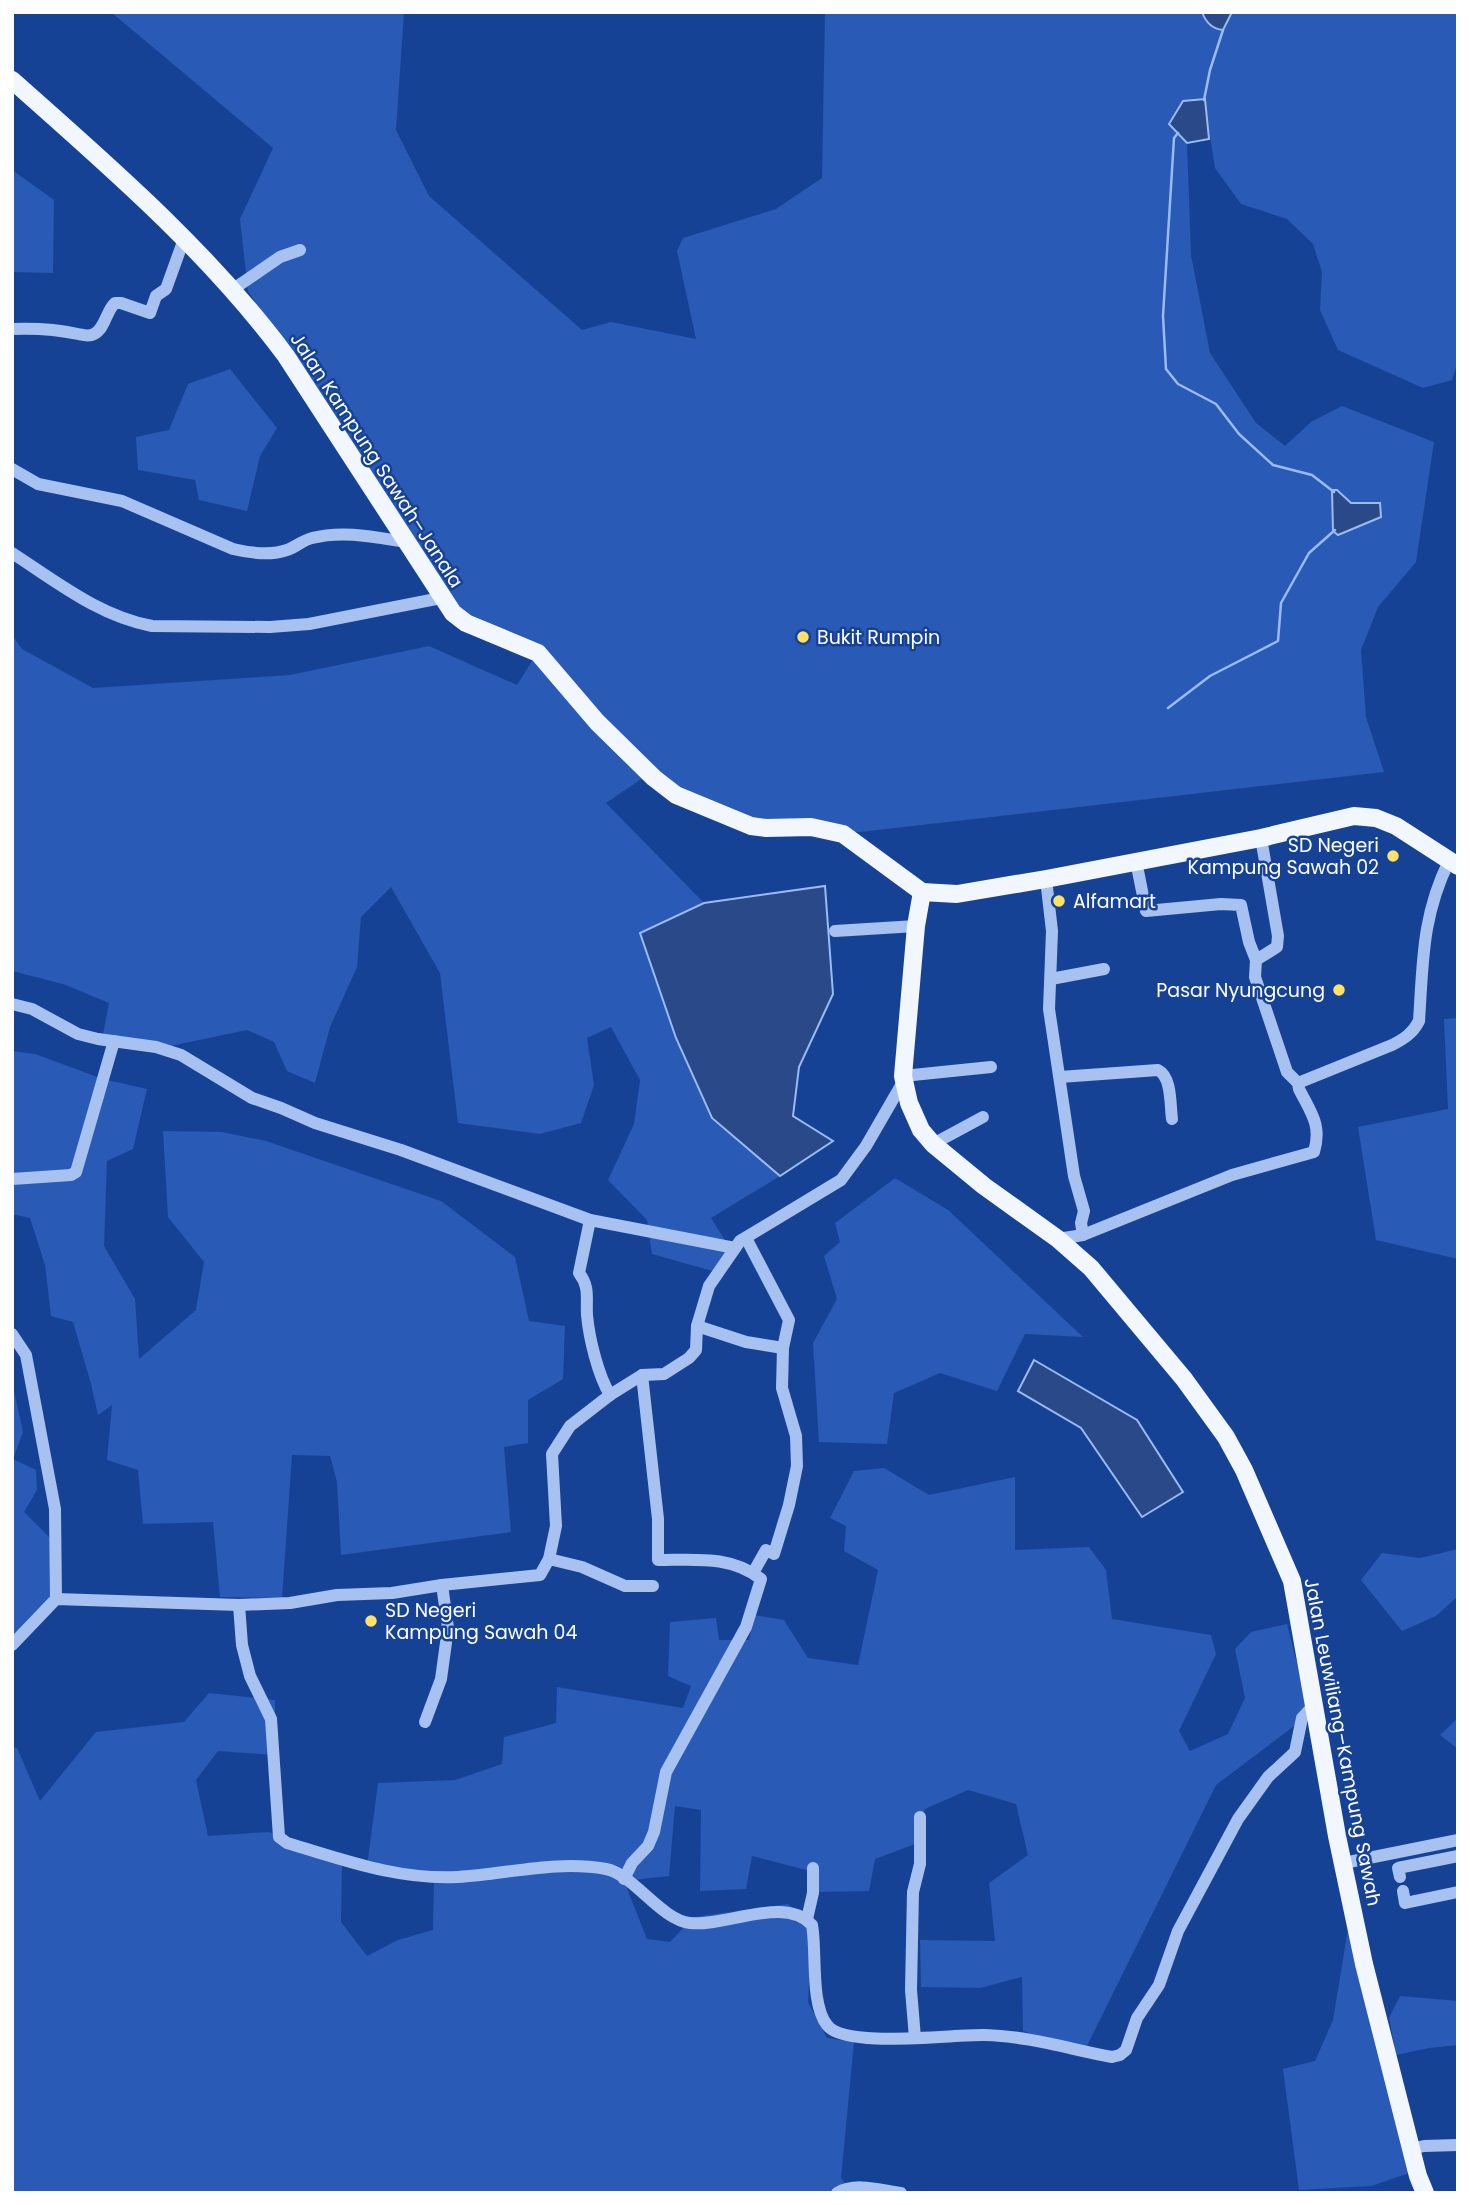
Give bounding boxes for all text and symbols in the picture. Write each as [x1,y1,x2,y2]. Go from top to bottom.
street label: Jalan Kampung Sawah–Janala [284,327,469,593]
place label: Bukit Rumpin [817,624,940,651]
marker: Bukit Rumpin [795,629,811,645]
place label: SD Negeri Kampung Sawah 02 [1188,832,1379,881]
marker: SD Negeri Kampung Sawah 02 [1385,848,1401,864]
place label: Alfamart [1073,888,1156,915]
marker: Alfamart [1051,893,1067,909]
place label: Pasar Nyungcung [1156,977,1325,1004]
marker: Pasar Nyungcung [1331,982,1347,998]
street label: Jalan Leuwiliang–Kampung Sawah [1297,1576,1388,1908]
place label: SD Negeri Kampung Sawah 04 [385,1597,577,1646]
marker: SD Negeri Kampung Sawah 04 [363,1613,379,1629]

